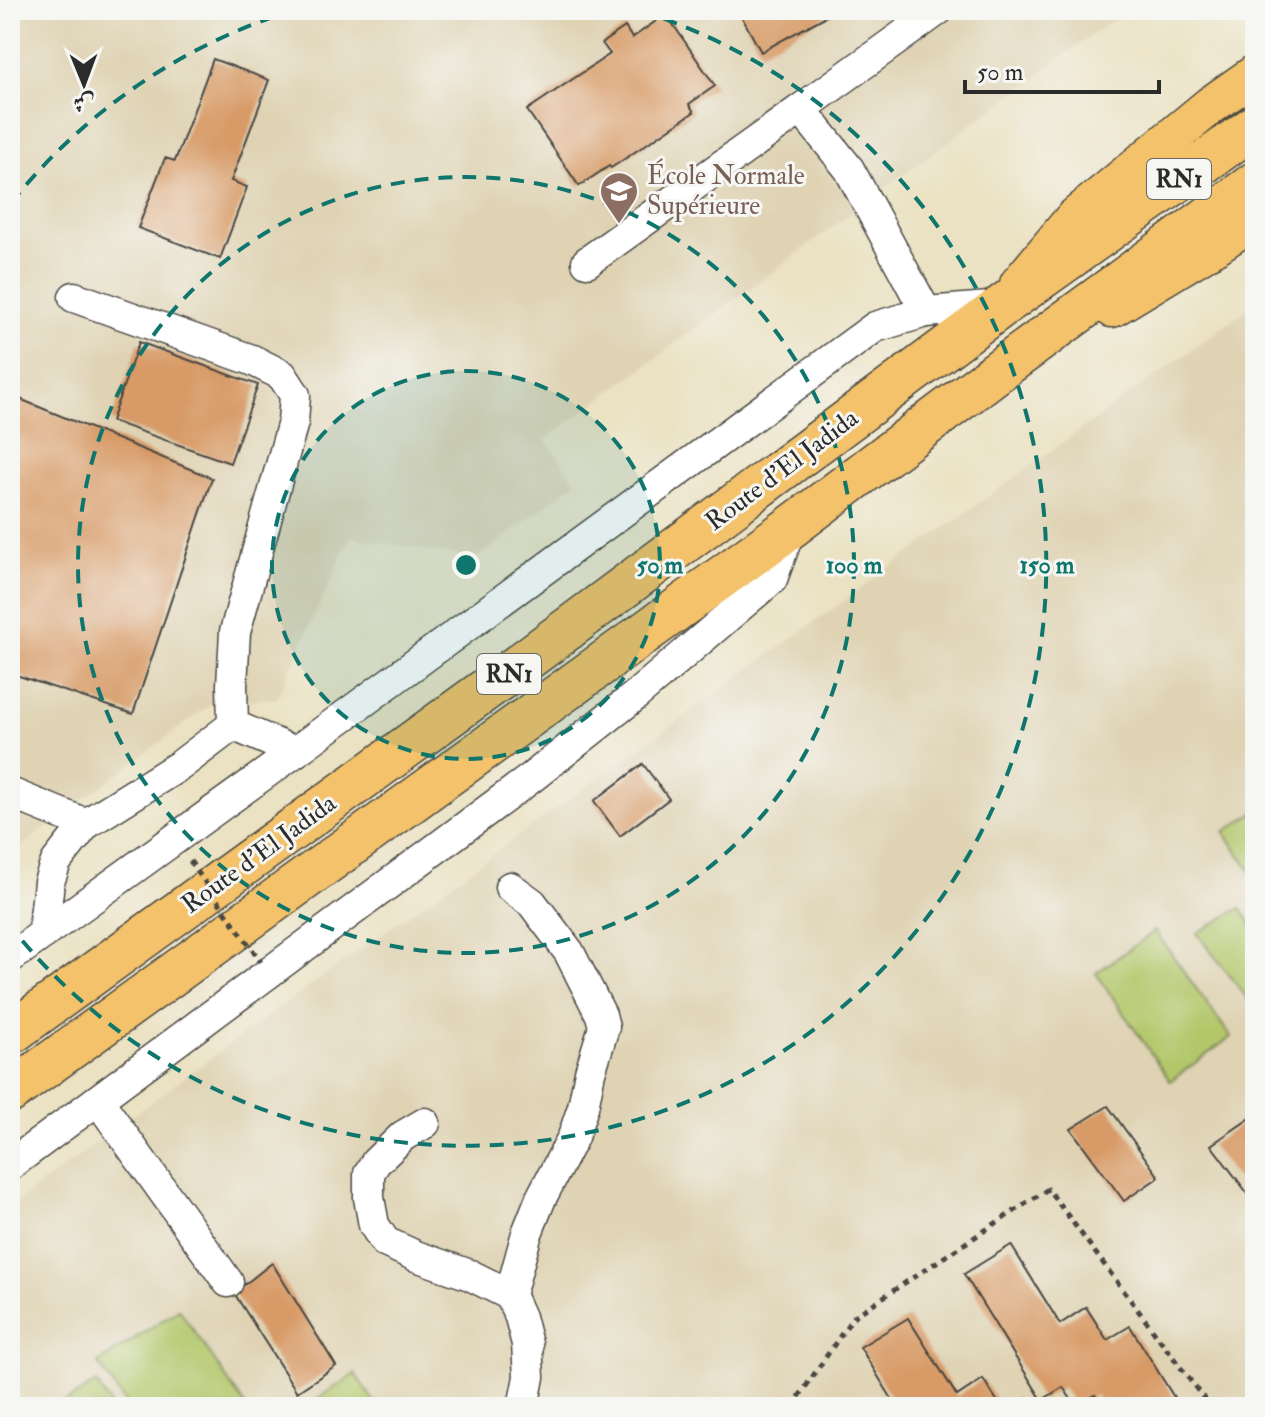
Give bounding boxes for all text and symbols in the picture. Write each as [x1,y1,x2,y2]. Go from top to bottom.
north arrow [44,44,124,124]
scale bar [965,44,1159,94]
text: 50 m [977,57,1024,88]
text: ش [73,89,95,117]
place label: École Normale Supérieure [647,158,805,223]
road number: RN1 [1147,159,1211,199]
school or university icon: École Normale Supérieure [598,170,640,225]
street label: Route d'El Jadida [699,402,865,538]
text: 50 m [637,550,684,581]
text: 100 m [826,550,883,581]
text: 150 m [1020,550,1075,581]
centre of rings [452,551,480,579]
road number: RN1 [477,654,541,694]
street label: Route d'El Jadida [176,787,343,921]

